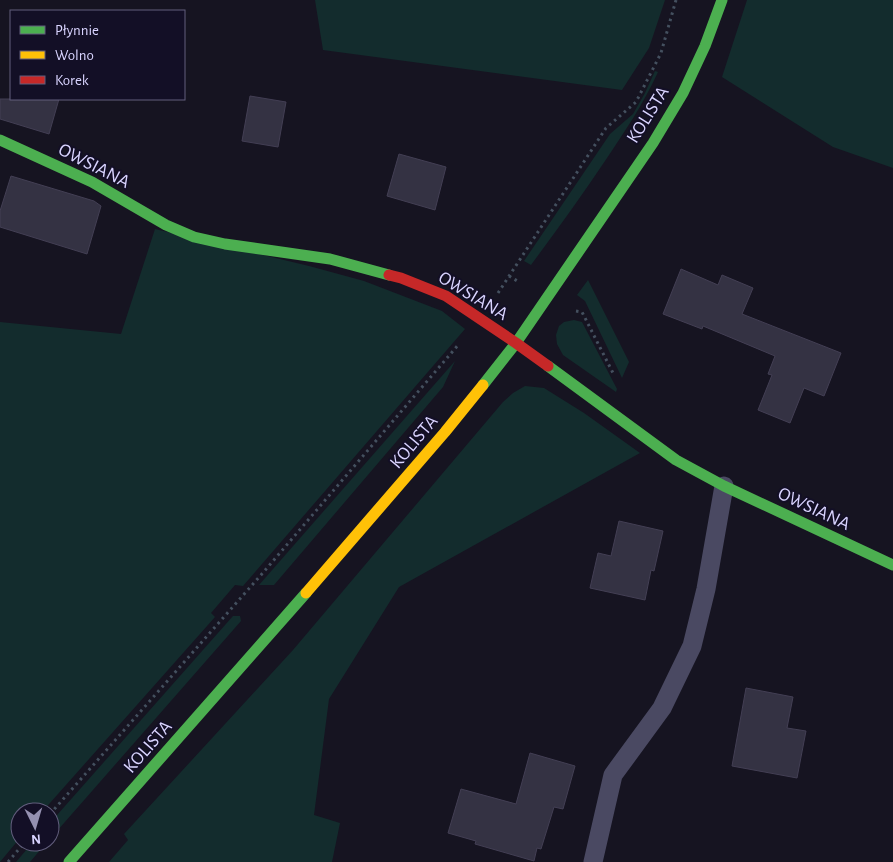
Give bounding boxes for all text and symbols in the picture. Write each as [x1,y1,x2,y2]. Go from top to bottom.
legend [10,10,185,100]
text: Płynnie [55,23,99,38]
text: Wolno [55,48,94,63]
text: Korek [55,73,89,88]
street label: KOLISTA [623,83,673,147]
street label: OWSIANA [55,140,133,192]
street label: OWSIANA [435,268,511,324]
street label: KOLISTA [386,412,442,472]
street label: OWSIANA [775,484,853,534]
street label: KOLISTA [120,717,176,777]
north arrow [10,802,60,852]
text: N [31,832,42,846]

